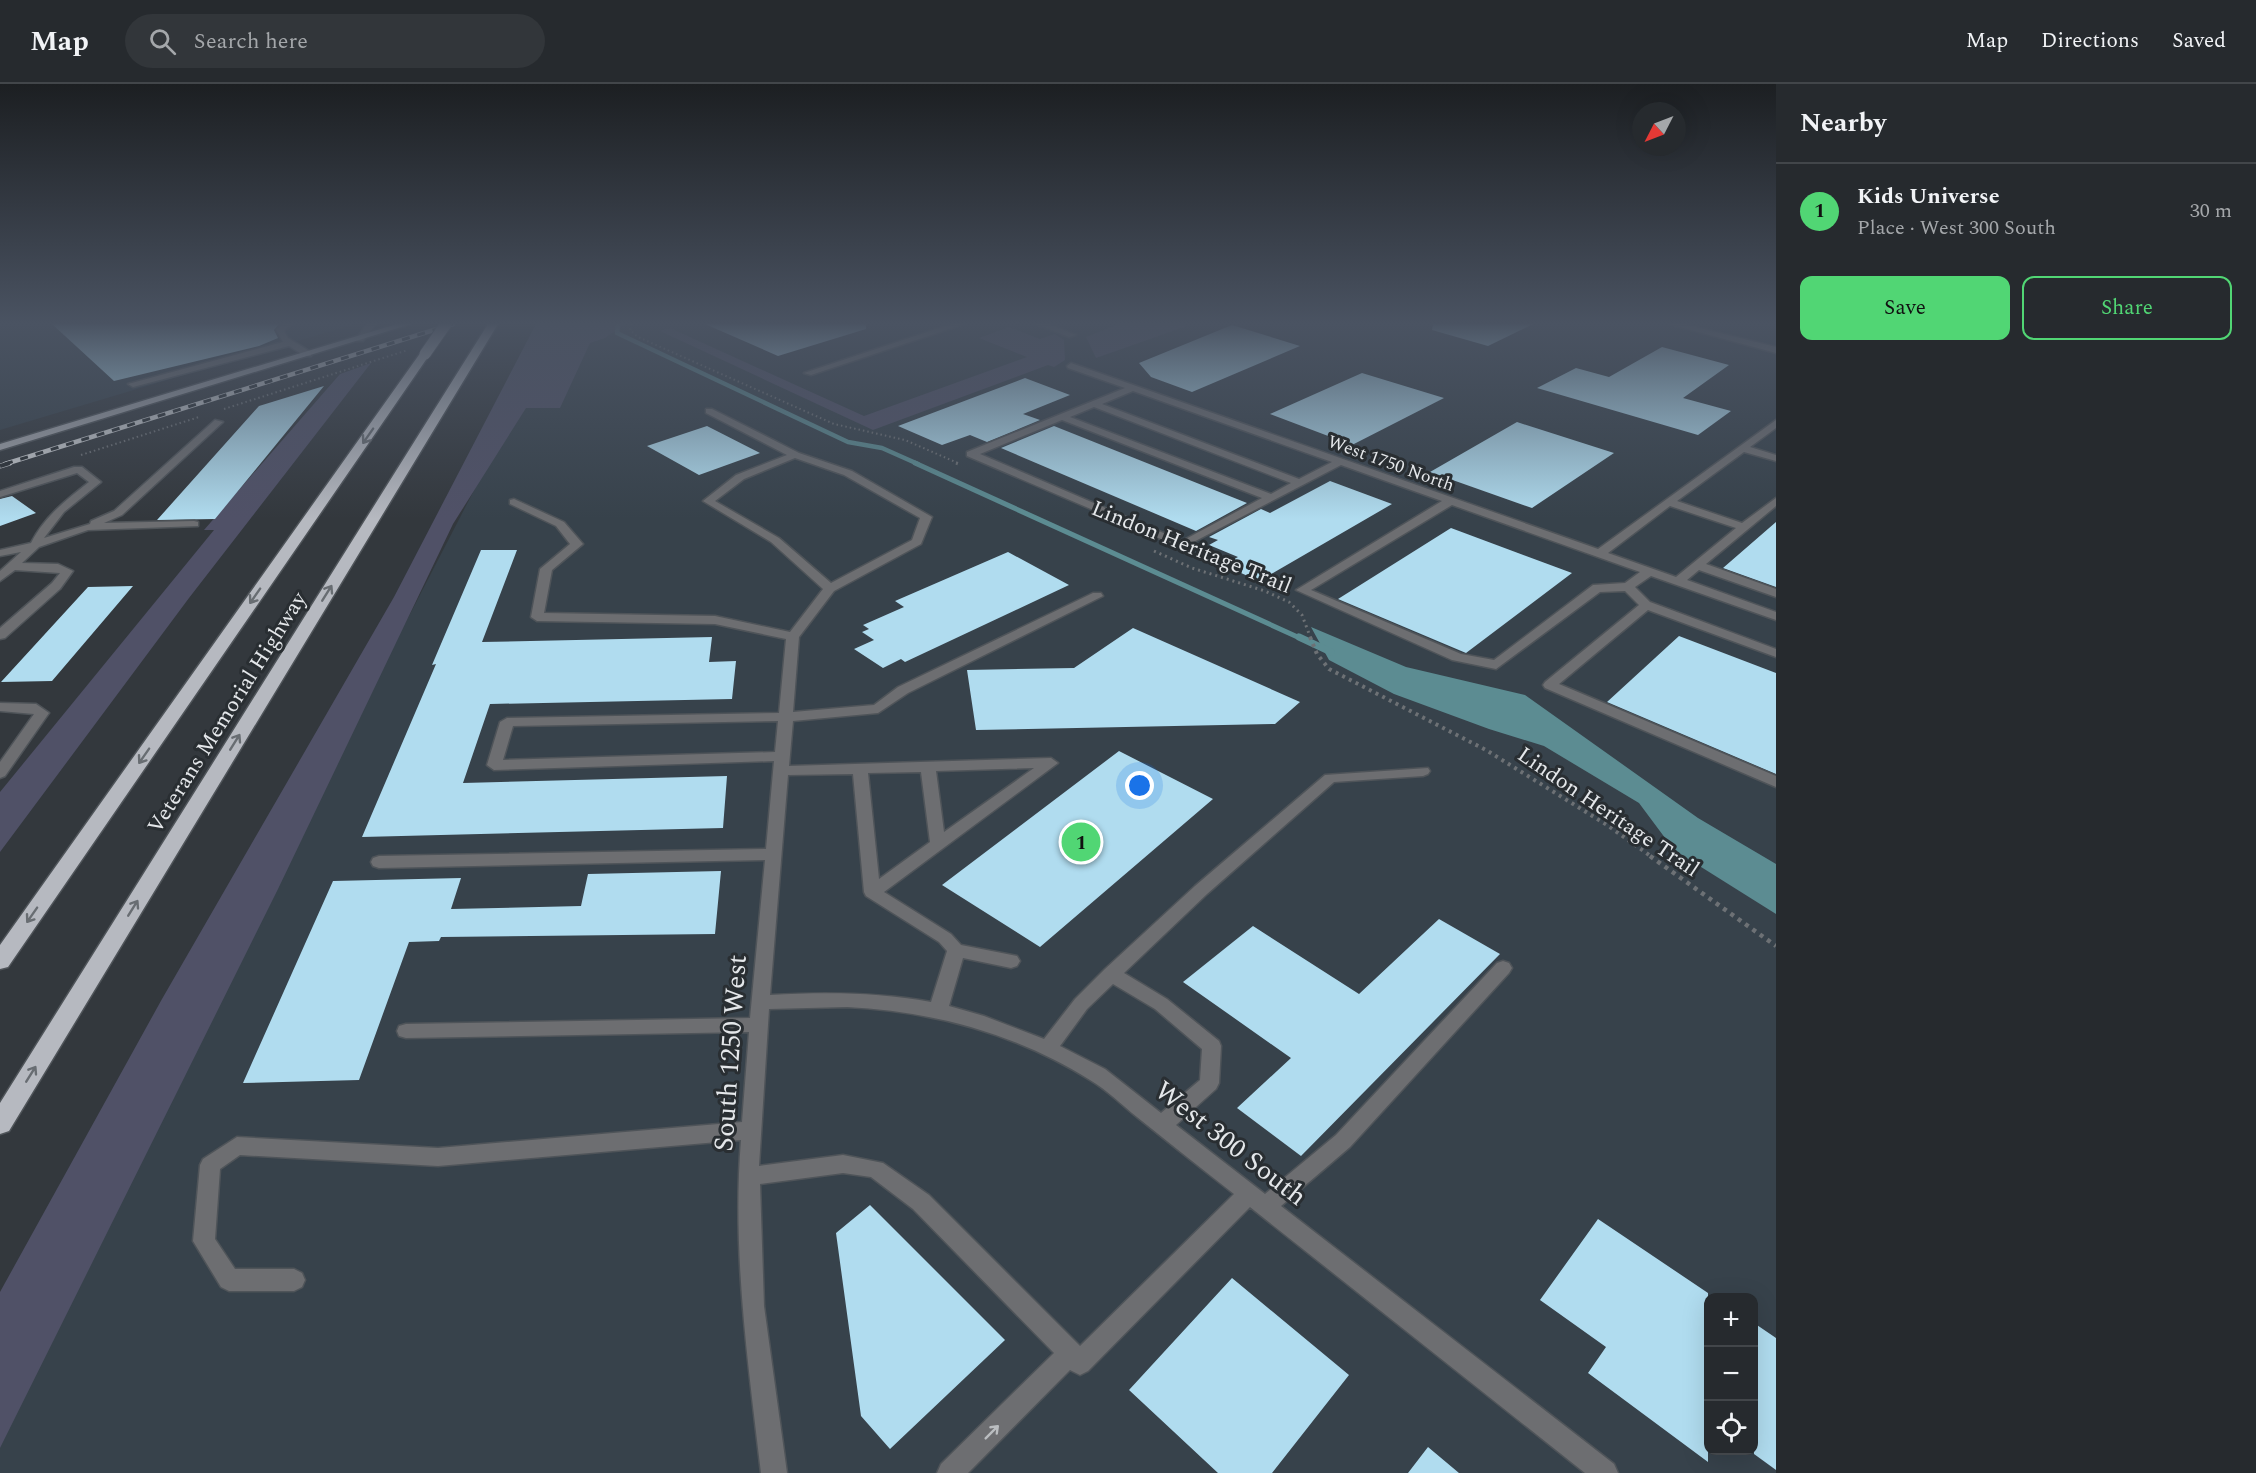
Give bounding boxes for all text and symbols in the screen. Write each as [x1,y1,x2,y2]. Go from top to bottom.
search box [125,14,545,68]
text: Map [30,20,89,63]
icon: search [146,25,179,58]
text: Search here [194,25,308,58]
text: Map [1966,25,2008,57]
text: Directions [2041,25,2139,57]
text: Saved [2172,25,2226,57]
north arrow [1632,102,1686,156]
text: Nearby [1800,103,1886,143]
text: Kids Universe [1857,180,2000,213]
text: 1 [1814,196,1825,226]
text: 30 m [2190,196,2232,226]
text: Place · West 300 South [1857,213,2056,243]
button: Save [1800,276,2010,340]
button: Share [2022,276,2232,340]
one-way arrow [361,428,374,444]
street label: West 1750 North [1324,428,1458,499]
street label: Lindon Heritage Trail [1086,492,1297,603]
street label: Veterans Memorial Highway [139,584,316,840]
one-way arrow [321,585,333,602]
one-way arrow [249,587,262,603]
one-way arrow [230,734,242,751]
street label: Lindon Heritage Trail [1510,739,1706,886]
one-way arrow [138,747,150,763]
your location [1125,771,1154,800]
pin: 1 [1062,820,1100,864]
one-way arrow [127,900,139,917]
one-way arrow [26,907,38,923]
street label: South 1250 West [703,953,759,1153]
one-way arrow [25,1066,37,1083]
street label: West 300 South [1145,1071,1316,1217]
map controls [1704,1293,1758,1455]
button: + [1704,1293,1758,1347]
button: − [1704,1347,1758,1401]
button: locate [1704,1401,1758,1455]
one-way arrow [984,1424,999,1439]

